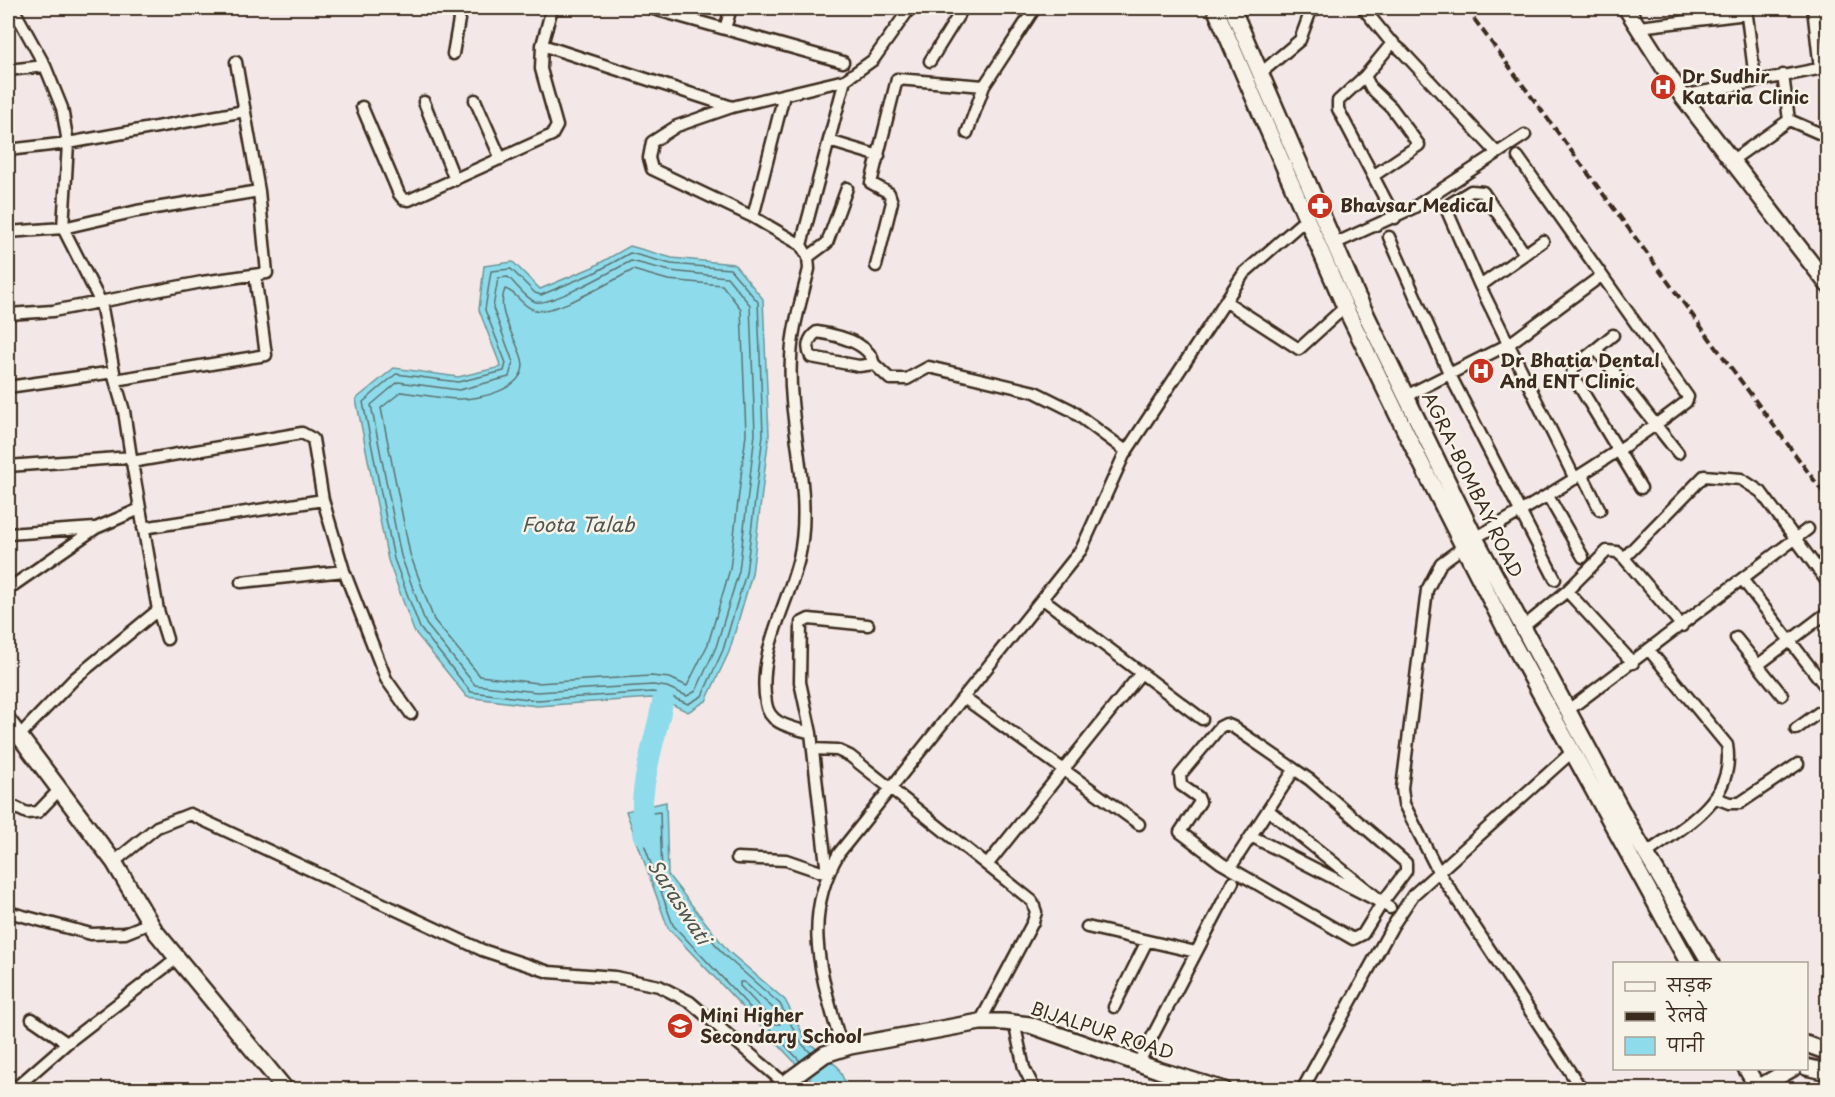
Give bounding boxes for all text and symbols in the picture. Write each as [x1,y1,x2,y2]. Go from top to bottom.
place label: Dr Sudhir Kataria Clinic [1682,62,1809,110]
hospital icon: Dr Sudhir Kataria Clinic [1648,72,1678,102]
pharmacy icon: Bhavsar Medical [1305,191,1335,221]
place label: Bhavsar Medical [1340,191,1494,218]
place label: Dr Bhatia Dental And ENT Clinic [1500,346,1660,394]
hospital icon: Dr Bhatia Dental And ENT Clinic [1466,356,1496,386]
street label: AGRA-BOMBAY ROAD [1416,387,1530,582]
water label: Foota Talab [522,509,635,539]
water label: Saraswati [641,853,720,953]
legend [1613,962,1808,1070]
text: सड़क [1666,971,1712,998]
street label: BIJALPUR ROAD [1027,994,1178,1066]
text: रेलवे [1665,1000,1708,1028]
place label: Mini Higher Secondary School [700,1001,862,1049]
school or university icon: Mini Higher Secondary School [665,1011,695,1041]
text: पानी [1666,1031,1705,1058]

